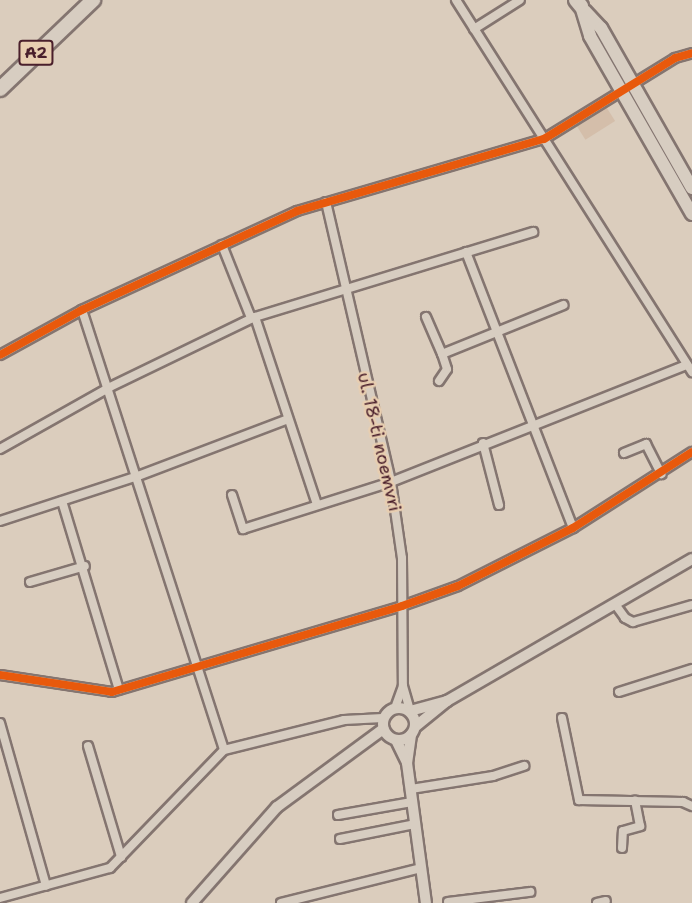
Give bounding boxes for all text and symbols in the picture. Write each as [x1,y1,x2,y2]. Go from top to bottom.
road number: A2 [18,40,54,66]
street label: ul. 18-ti noemvri [352,370,406,514]

